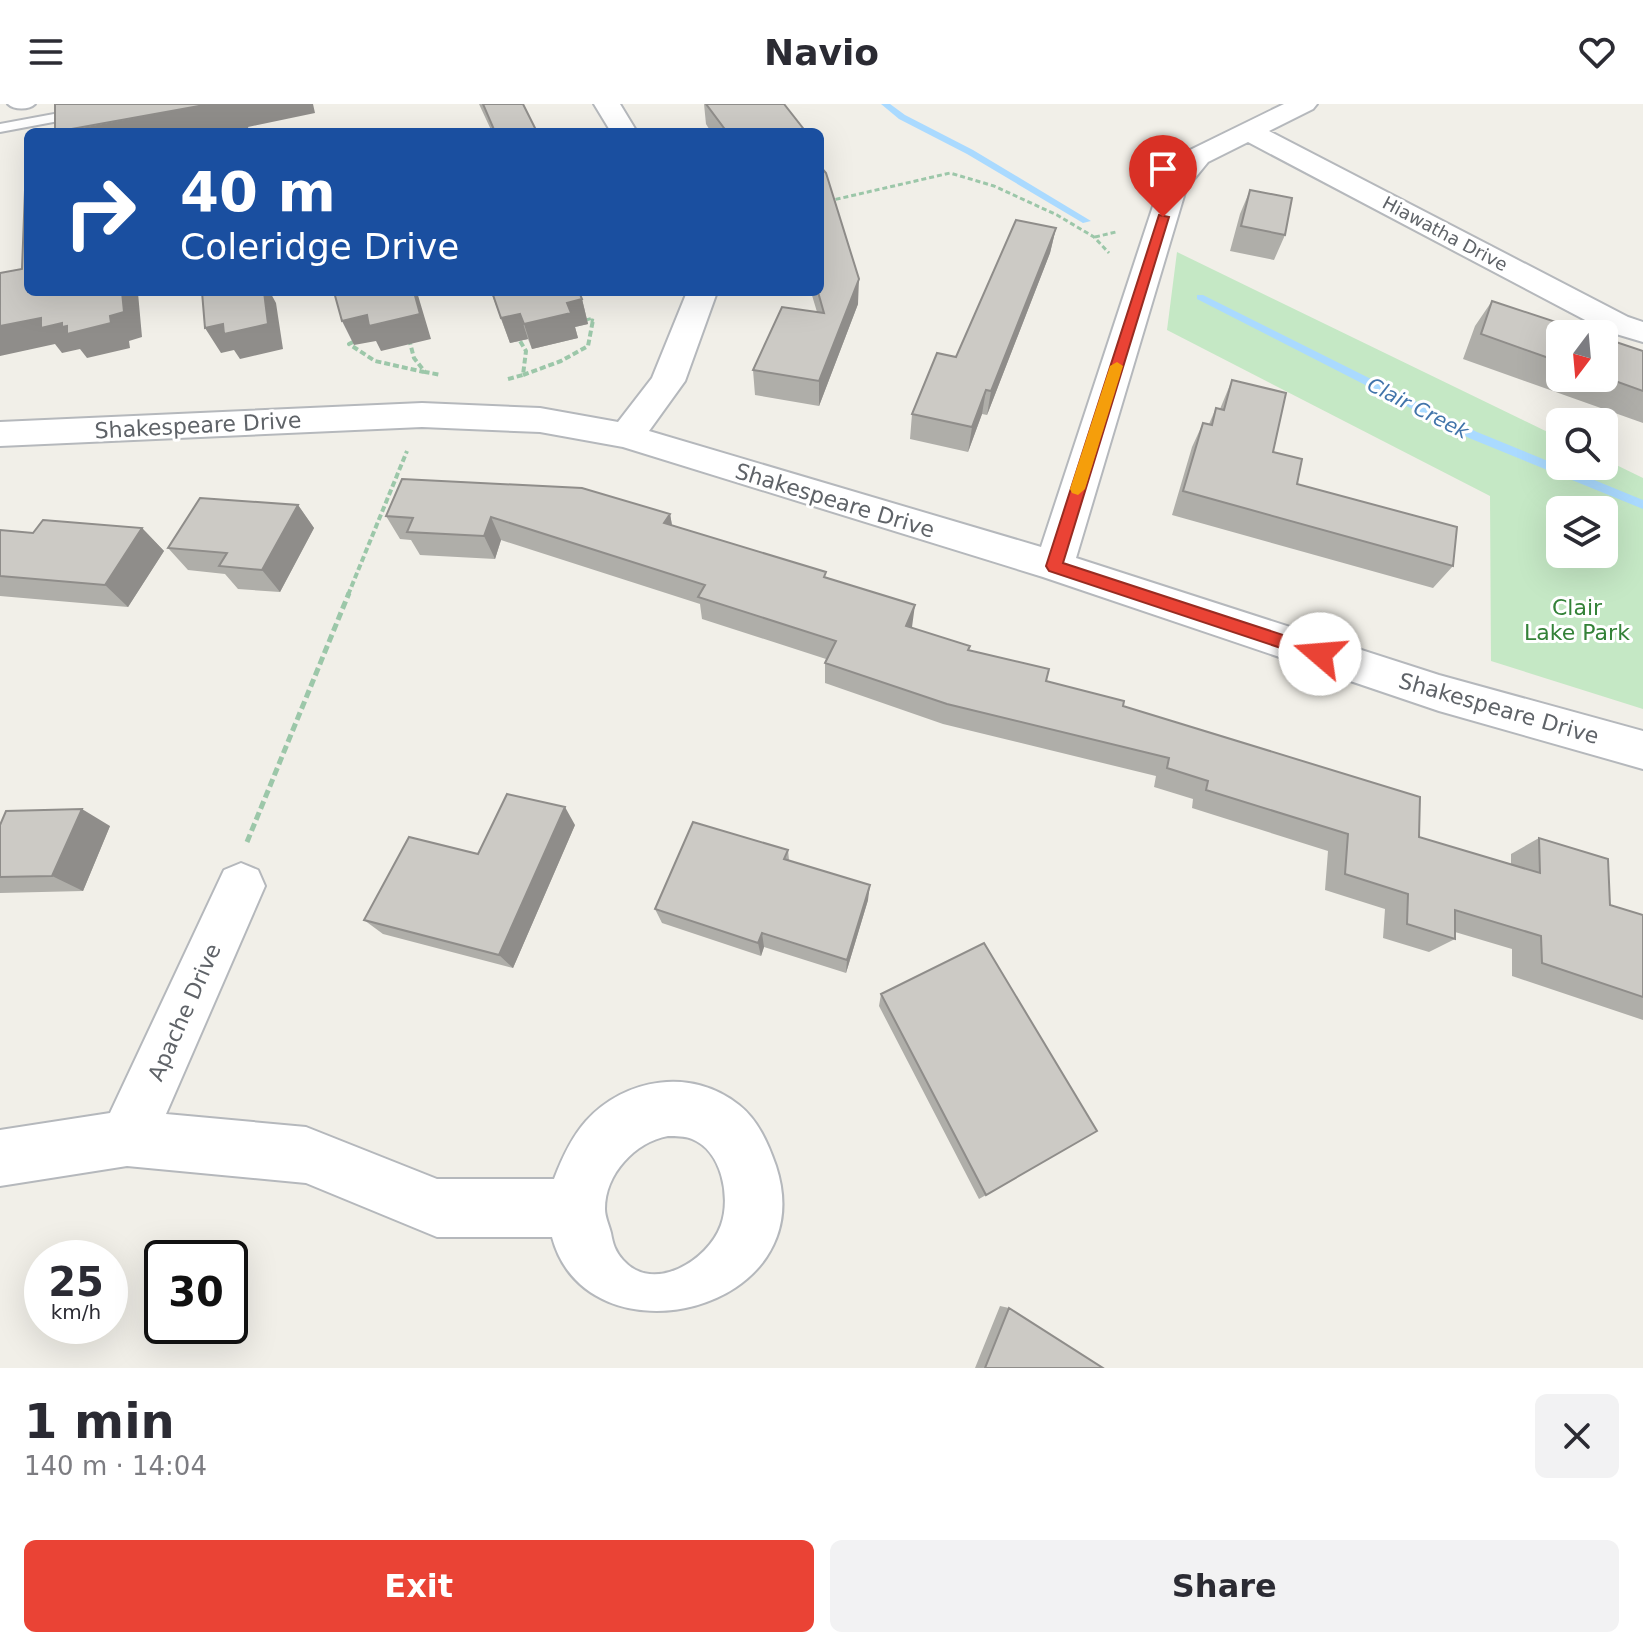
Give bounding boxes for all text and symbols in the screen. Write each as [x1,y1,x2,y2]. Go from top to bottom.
icon: menu [24,30,68,74]
icon: heart [1575,30,1619,74]
text: Navio [764,32,879,73]
pin [1129,135,1197,217]
icon: arrive [1141,147,1185,191]
text: 40 m [180,159,336,224]
icon: right [48,160,152,264]
street label: Hiawatha Drive [1379,192,1511,275]
text: Coleridge Drive [180,226,459,267]
north arrow [1546,320,1618,392]
map controls [1546,320,1618,568]
water label: Clair Creek [1363,372,1474,444]
street label: Shakespeare Drive [94,408,302,443]
button: search [1546,408,1618,480]
street label: Shakespeare Drive [732,458,938,543]
button: layers [1546,496,1618,568]
park label: Clair Lake Park [1524,595,1630,645]
position arrow [1278,612,1362,696]
street label: Shakespeare Drive [1396,668,1602,749]
street label: Apache Drive [143,940,226,1085]
speed limit sign: 30 [144,1240,248,1344]
text: 25 [48,1259,104,1305]
text: km/h [51,1300,101,1324]
text: 1 min [24,1393,175,1449]
button: close [1535,1394,1619,1478]
text: 140 m · 14:04 [24,1451,207,1481]
button: Exit [24,1540,814,1632]
button: Share [830,1540,1619,1632]

